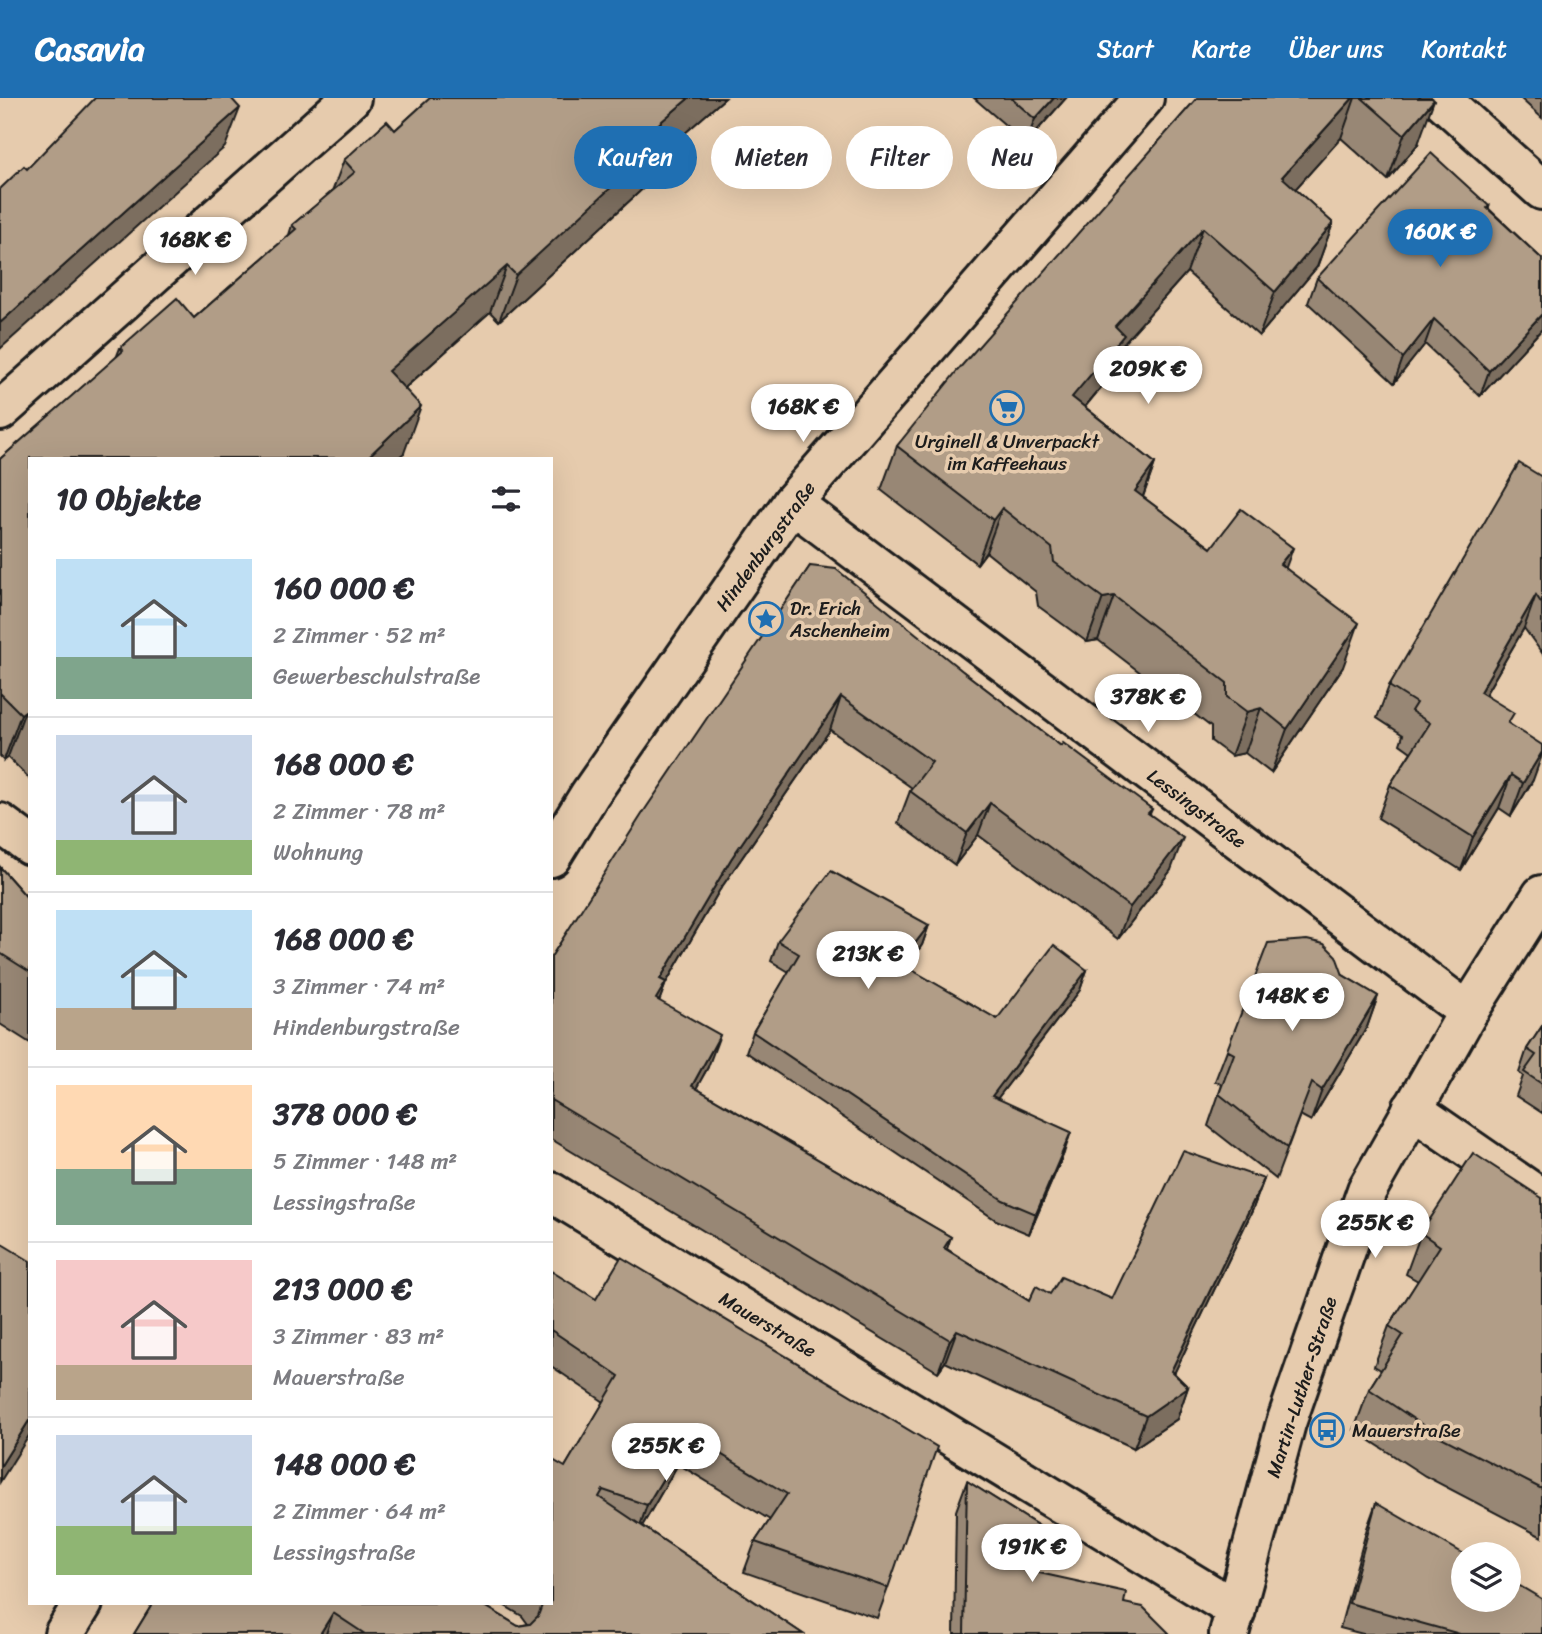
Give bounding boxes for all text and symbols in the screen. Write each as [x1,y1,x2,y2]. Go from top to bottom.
text: Casavia [35,20,145,78]
text: Start [1097,28,1154,70]
text: Karte [1192,28,1251,70]
text: Über uns [1289,28,1384,70]
text: Kontakt [1422,28,1507,70]
chip: Kaufen [574,126,697,189]
chip: Mieten [711,126,832,189]
chip: Filter [846,126,953,189]
chip: Neu [967,126,1057,189]
pin: 160K € [1383,209,1497,269]
text: 160K € [1404,211,1476,252]
pin: 168K € [138,218,252,277]
text: 168K € [159,219,231,260]
pin: 209K € [1091,346,1205,406]
text: 209K € [1109,348,1187,389]
pin: 168K € [746,384,860,444]
text: 168K € [767,386,839,427]
supermarket icon: Urginell & Unverpackt im Kaffeehaus [988,389,1026,427]
place label: Urginell & Unverpackt im Kaffeehaus [915,425,1100,480]
text: 10 Objekte [56,472,201,526]
street label: Hindenburgstraße [707,474,824,618]
icon: filters [487,480,525,518]
text: 160 000 € [273,561,414,615]
icon: home [112,587,196,671]
place label: Dr. Erich Aschenheim [789,592,890,647]
place icon: Dr. Erich Aschenheim [747,600,785,638]
text: 2 Zimmer · 52 m² [273,615,446,656]
text: Gewerbeschulstraße [273,656,480,697]
pin: 378K € [1091,674,1205,734]
text: 378K € [1111,676,1185,717]
text: 168 000 € [273,737,413,791]
street label: Lessingstraße [1140,760,1254,857]
icon: home [112,763,196,847]
text: 2 Zimmer · 78 m² [273,791,446,832]
text: Wohnung [273,832,363,873]
text: 168 000 € [273,912,413,966]
pin: 213K € [811,932,925,991]
text: 213K € [832,933,904,974]
icon: home [112,938,196,1022]
text: 3 Zimmer · 74 m² [273,966,445,1007]
pin: 148K € [1235,974,1349,1033]
text: 148K € [1255,975,1329,1016]
text: Hindenburgstraße [273,1007,460,1048]
text: 378 000 € [273,1087,417,1141]
icon: home [112,1113,196,1197]
text: 5 Zimmer · 148 m² [273,1141,457,1182]
text: Lessingstraße [273,1182,416,1223]
pin: 255K € [1318,1200,1432,1260]
text: 255K € [1337,1202,1413,1243]
text: 213 000 € [273,1262,412,1316]
street label: Mauerstraße [713,1282,823,1367]
icon: home [112,1288,196,1372]
street label: Martin-Luther-Straße [1257,1292,1346,1482]
text: 3 Zimmer · 83 m² [273,1316,444,1357]
text: Mauerstraße [273,1357,405,1398]
bus stop icon: Mauerstraße [1308,1411,1346,1449]
place label: Mauerstraße [1352,1414,1461,1447]
pin: 255K € [609,1424,723,1483]
text: 255K € [628,1425,704,1466]
text: 148 000 € [273,1437,415,1491]
icon: home [112,1463,196,1547]
text: 2 Zimmer · 64 m² [273,1491,446,1532]
pin: 191K € [975,1524,1089,1584]
text: 191K € [997,1526,1067,1567]
text: Lessingstraße [273,1532,416,1573]
map controls [1451,1542,1521,1612]
button: layers [1451,1542,1521,1612]

